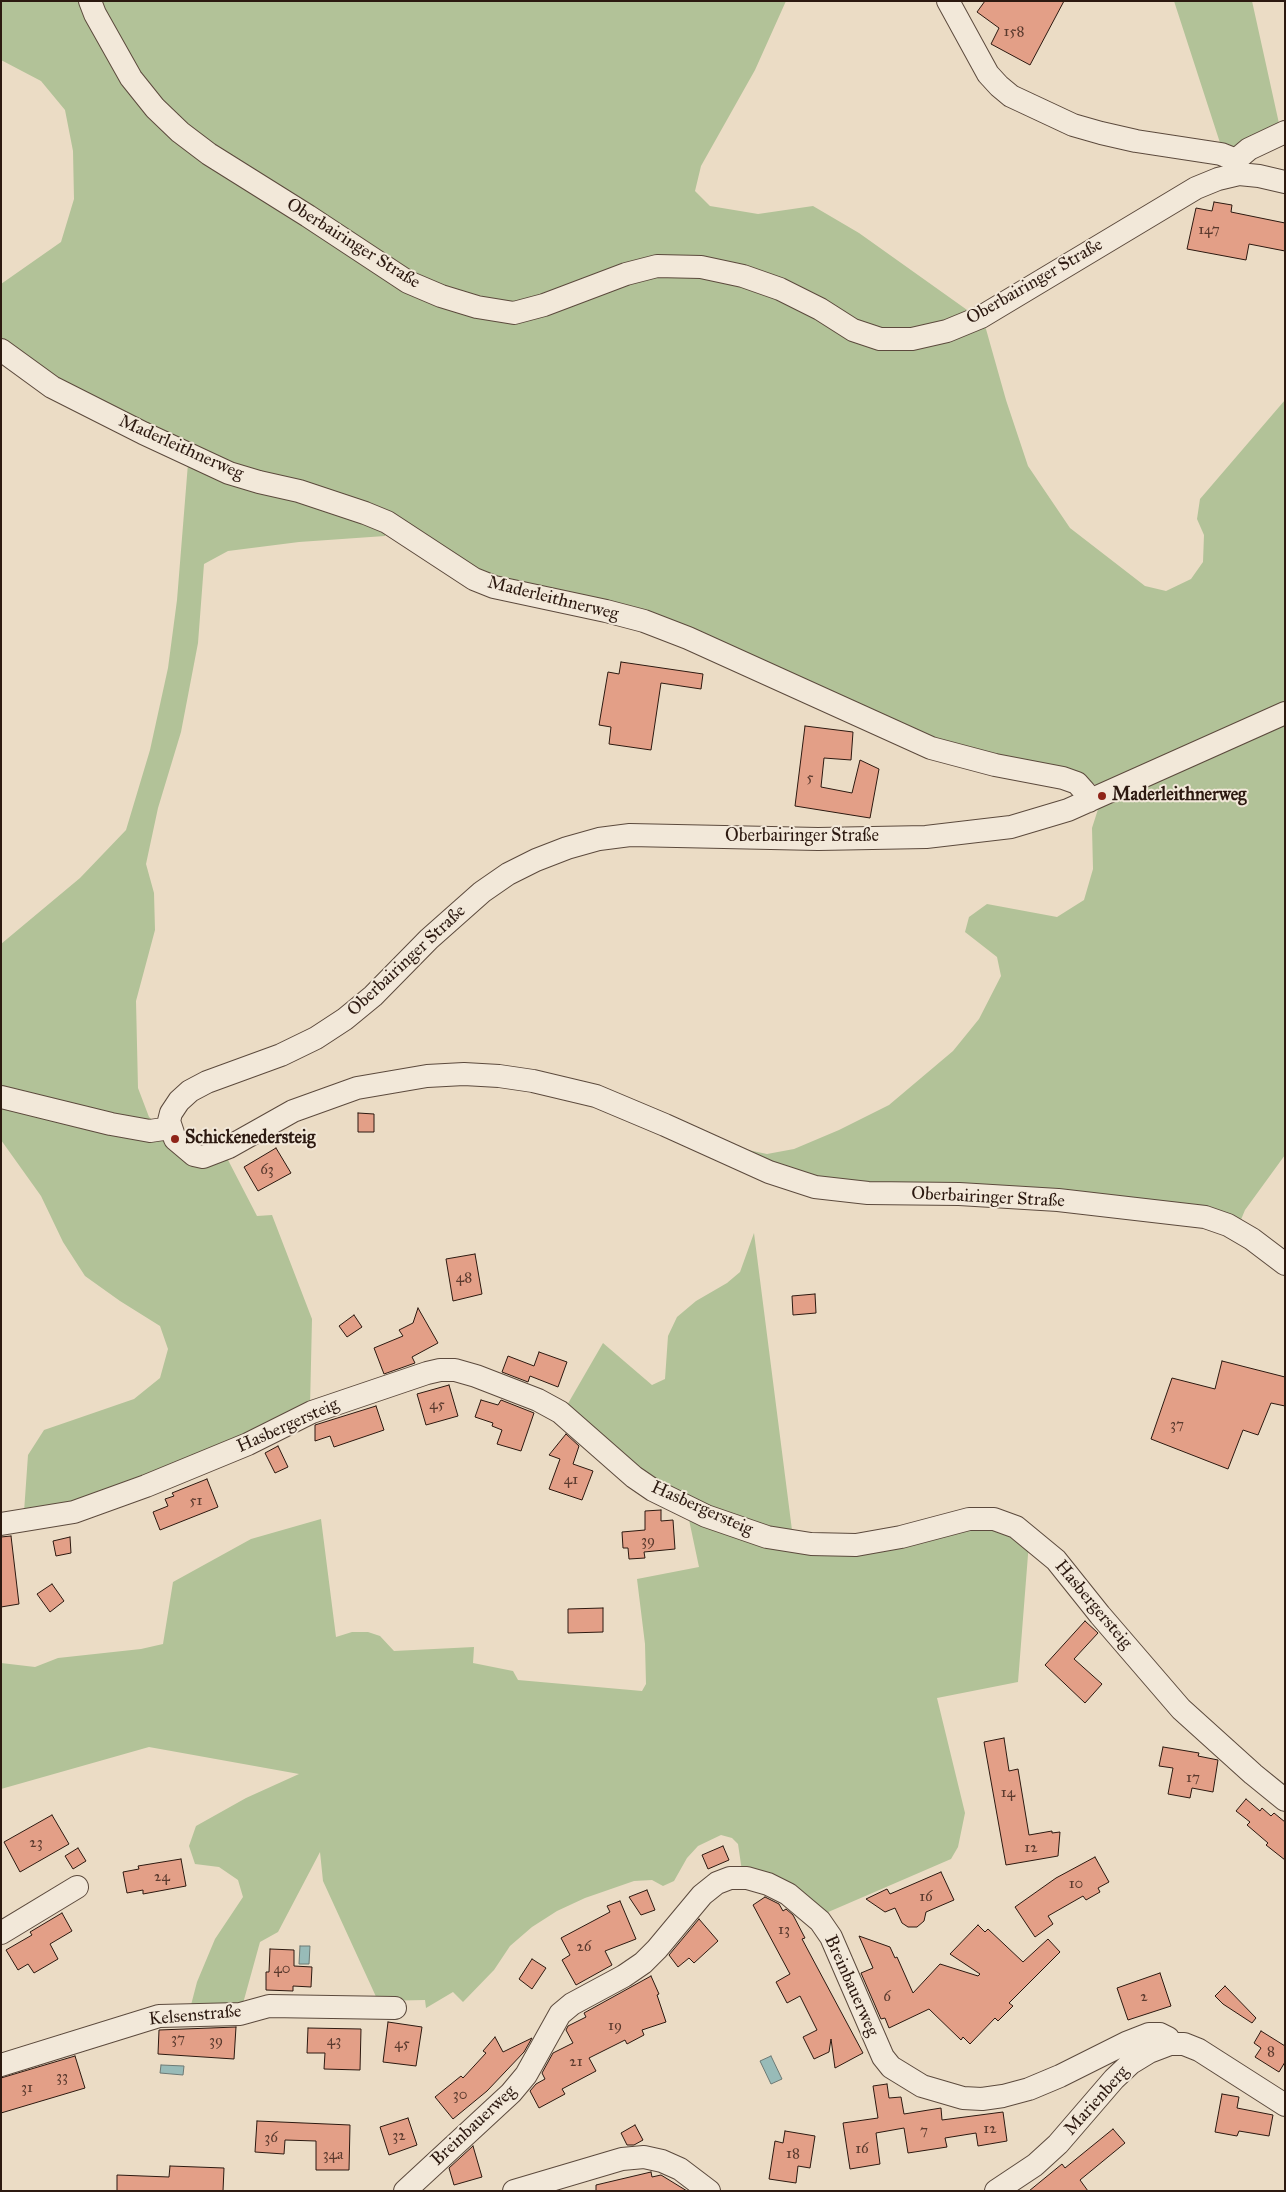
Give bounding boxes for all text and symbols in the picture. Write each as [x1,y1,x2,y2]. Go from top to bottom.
house number: 158 [1004,23,1024,41]
street label: Oberbairinger Straße [282,194,424,294]
house number: 147 [1198,221,1220,239]
street label: Oberbairinger Straße [963,234,1107,330]
street label: Maderleithnerweg [115,411,247,485]
street label: Maderleithnerweg [485,572,621,626]
house number: 5 [807,769,813,787]
place label: Maderleithnerweg [1112,785,1247,807]
marker: Maderleithnerweg [1096,790,1108,802]
street label: Oberbairinger Straße [725,826,879,848]
street label: Oberbairinger Straße [343,901,471,1021]
place label: Schickenedersteig [185,1128,315,1150]
marker: Schickenedersteig [169,1133,181,1145]
house number: 63 [260,1161,274,1179]
street label: Oberbairinger Straße [911,1183,1065,1213]
house number: 48 [456,1269,472,1287]
street label: Hasbergersteig [234,1394,342,1458]
house number: 45 [429,1396,445,1414]
house number: 37 [1170,1416,1184,1434]
house number: 41 [564,1471,578,1489]
street label: Hasbergersteig [648,1477,756,1541]
house number: 51 [190,1492,202,1510]
house number: 39 [641,1532,655,1550]
street label: Hasbergersteig [1050,1556,1136,1654]
house number: 17 [1186,1769,1200,1787]
house number: 14 [1001,1784,1015,1802]
house number: 23 [29,1834,43,1852]
house number: 12 [1024,1839,1038,1857]
house number: 24 [154,1868,170,1886]
house number: 10 [1069,1875,1083,1893]
house number: 16 [919,1888,933,1906]
house number: 13 [778,1921,790,1939]
street label: Breinbauerweg [819,1932,883,2040]
house number: 26 [576,1938,592,1956]
house number: 40 [273,1960,291,1978]
house number: 6 [883,1988,891,2006]
house number: 2 [1140,1988,1148,2006]
street label: Kelsenstraße [148,2001,242,2031]
house number: 19 [608,2017,622,2035]
house number: 37 [171,2030,185,2048]
house number: 39 [209,2032,223,2050]
house number: 43 [327,2032,341,2050]
house number: 45 [394,2035,410,2053]
house number: 8 [1267,2043,1275,2061]
house number: 21 [569,2053,583,2071]
street label: Marienberg [1060,2062,1134,2140]
house number: 33 [56,2068,68,2086]
house number: 31 [21,2079,33,2097]
street label: Breinbauerweg [427,2081,521,2171]
house number: 30 [453,2086,467,2104]
house number: 12 [983,2120,997,2138]
house number: 7 [920,2122,928,2140]
house number: 32 [392,2127,406,2145]
house number: 36 [264,2129,278,2147]
house number: 16 [855,2140,869,2158]
house number: 18 [786,2145,800,2163]
house number: 34a [323,2146,343,2164]

